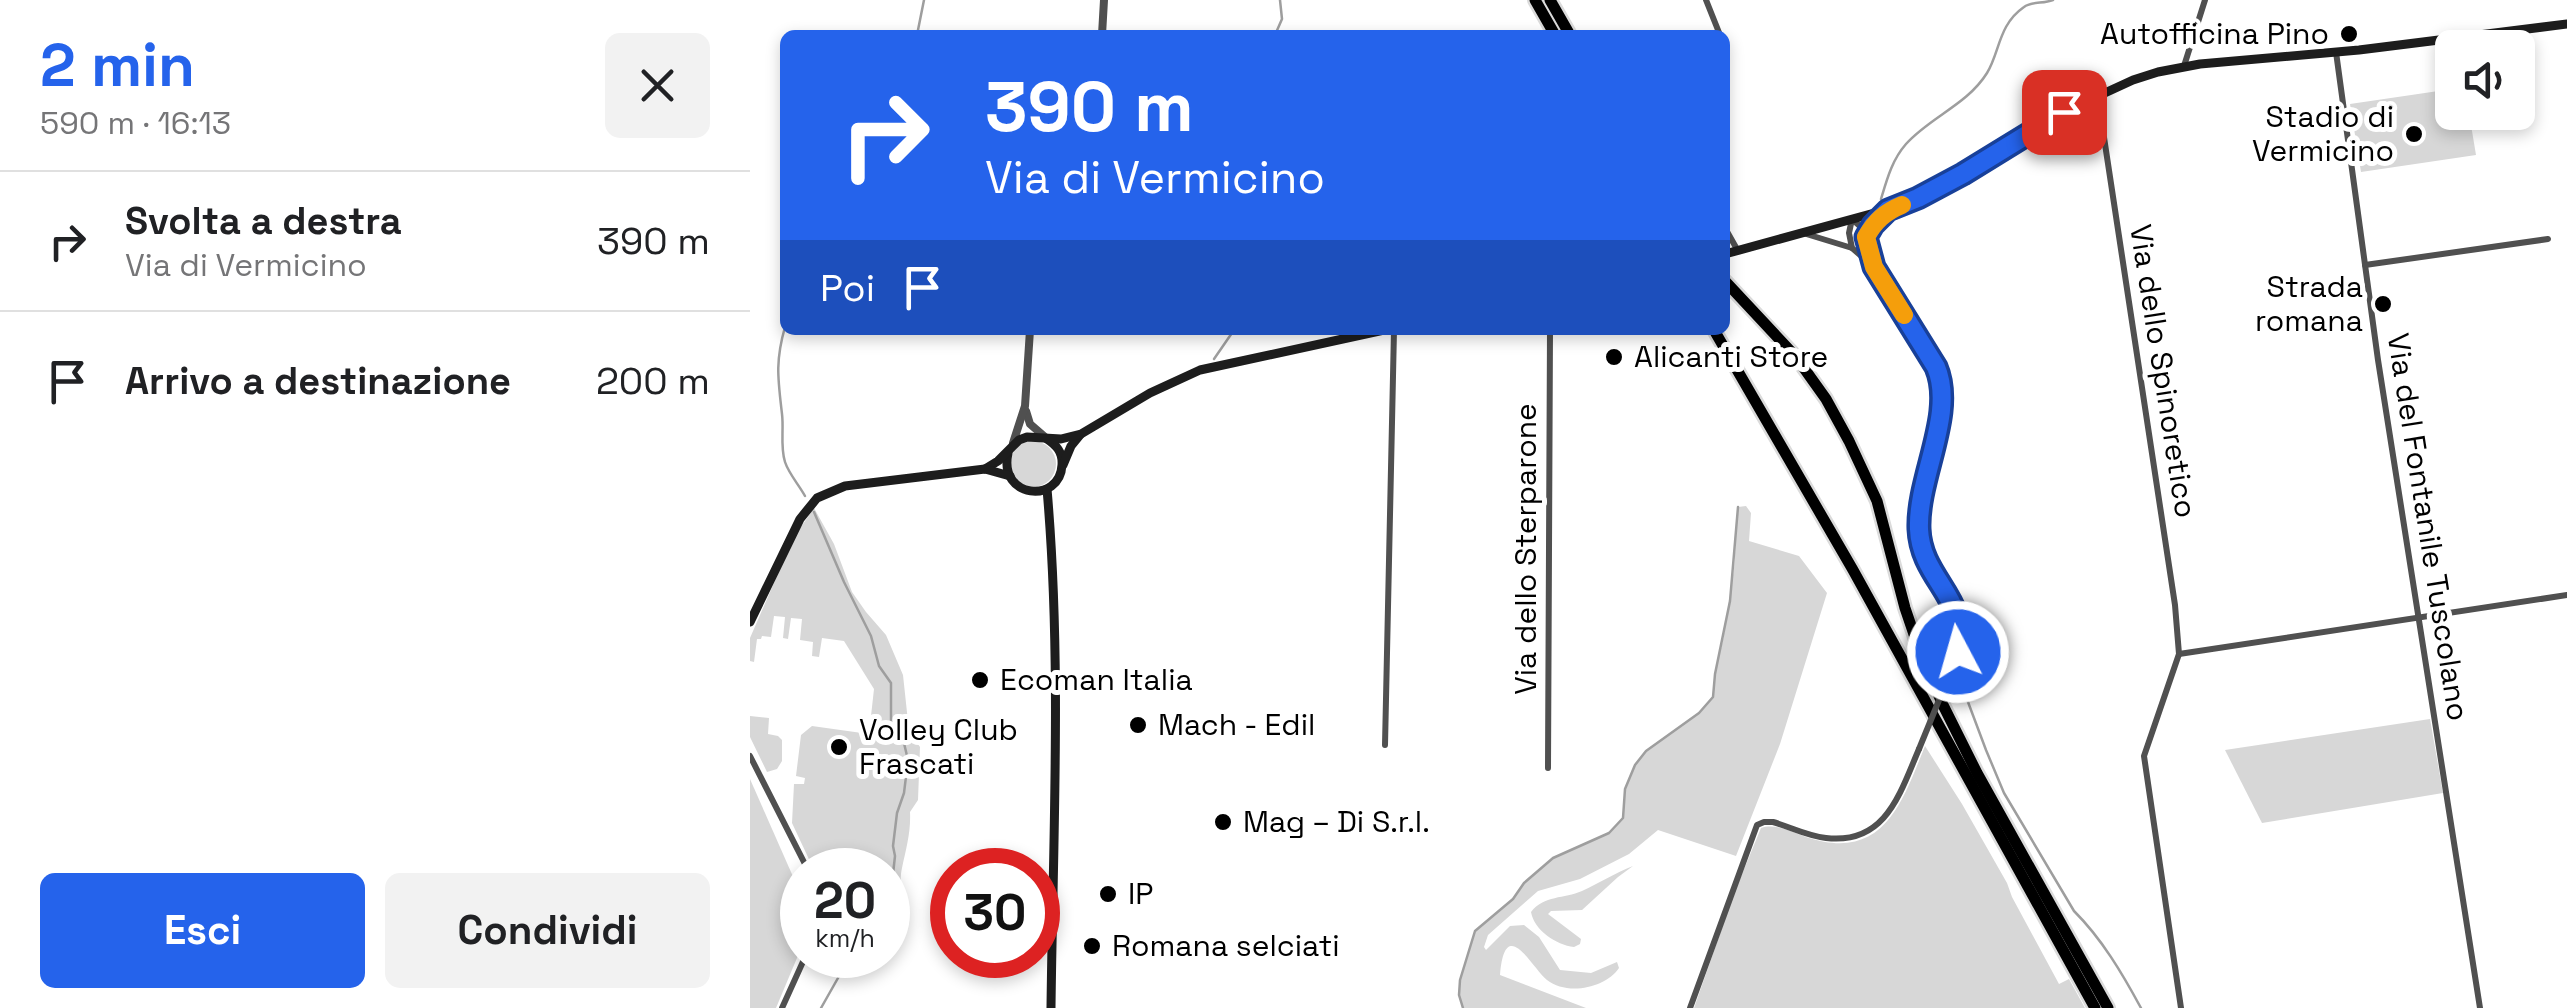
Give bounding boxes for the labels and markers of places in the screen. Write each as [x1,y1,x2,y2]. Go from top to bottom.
place label: Autofficina Pino [2100,14,2329,53]
marker: Autofficina Pino [2338,23,2360,45]
pin [2022,70,2107,155]
place label: Stadio di Vermicino [2252,97,2394,170]
marker: Stadio di Vermicino [2403,123,2425,145]
place label: Strada romana [2255,267,2363,340]
marker: Strada romana [2372,293,2394,315]
place label: Alicanti Store [1634,337,1828,376]
marker: Alicanti Store [1603,346,1625,368]
place label: Ecoman Italia [1000,660,1193,699]
marker: Ecoman Italia [969,669,991,691]
place label: Mach - Edil [1158,705,1315,744]
place label: Volley Club Frascati [859,710,1018,783]
marker: Mach - Edil [1127,714,1149,736]
marker: Volley Club Frascati [828,736,850,758]
place label: Mag – Di S.r.l. [1243,802,1430,841]
marker: Mag – Di S.r.l. [1212,811,1234,833]
place label: IP [1128,874,1153,913]
marker: IP [1097,883,1119,905]
place label: Romana selciati [1112,926,1340,965]
marker: Romana selciati [1081,935,1103,957]

